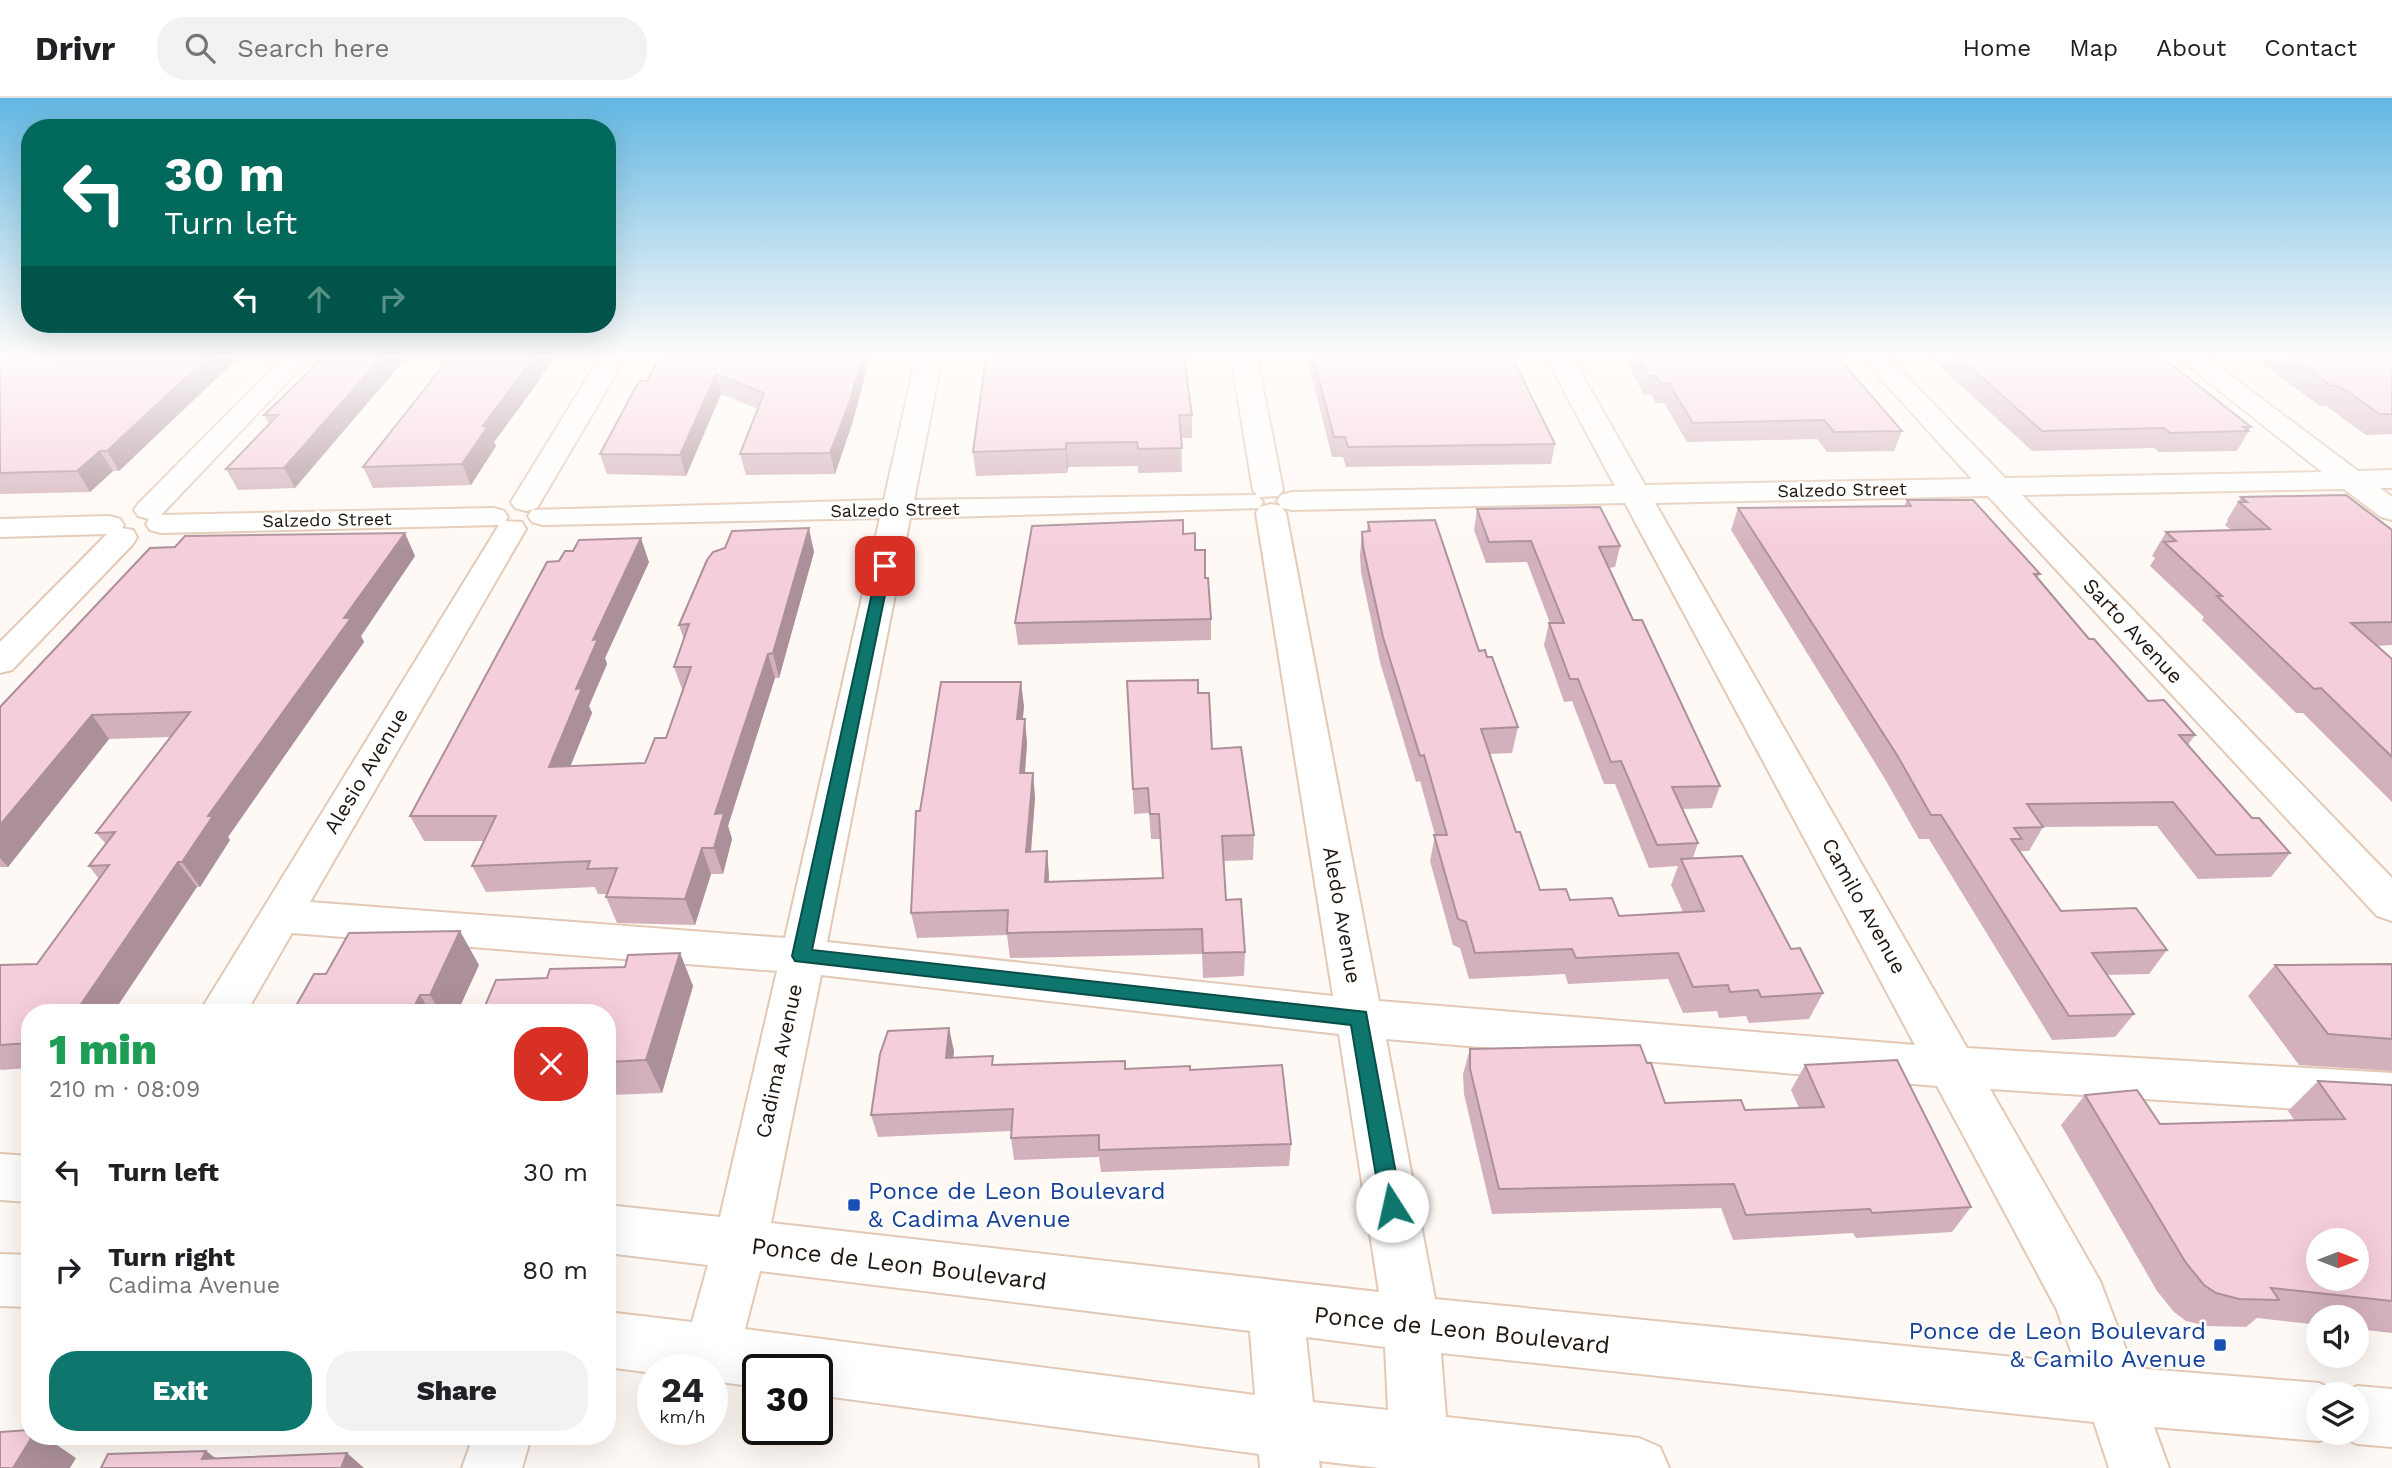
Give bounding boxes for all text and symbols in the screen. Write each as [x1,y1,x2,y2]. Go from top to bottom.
search box [157,17,647,80]
text: Drivr [35,29,115,68]
icon: search [181,29,219,67]
text: Search here [237,33,390,63]
text: Home [1963,34,2031,62]
text: Map [2069,34,2118,62]
text: About [2156,34,2226,62]
text: Contact [2264,34,2357,62]
text: 30 m [164,145,285,203]
icon: left [49,147,140,238]
text: Turn left [164,204,297,242]
icon: left [227,280,265,318]
icon: ahead [300,280,338,318]
icon: right [373,280,411,318]
street label: Salzedo Street [1777,478,1907,501]
street label: Salzedo Street [830,498,960,521]
street label: Salzedo Street [262,508,392,531]
pin [855,536,915,596]
icon: arrive [866,547,904,585]
street label: Sarto Avenue [2078,573,2189,689]
street label: Alesio Avenue [318,703,413,838]
street label: Camilo Avenue [1817,833,1912,978]
street label: Aledo Avenue [1318,844,1367,985]
street label: Cadima Avenue [750,981,807,1140]
text: 1 min [49,1025,157,1074]
button: close [514,1027,588,1101]
text: 210 m · 08:09 [49,1076,200,1103]
icon: left [49,1153,87,1191]
text: Turn left [108,1157,219,1187]
text: 30 m [523,1157,588,1187]
position arrow [1355,1169,1429,1243]
place label: Ponce de Leon Boulevard & Cadima Avenue [868,1177,1165,1233]
marker: Ponce de Leon Boulevard & Cadima Avenue [846,1197,862,1213]
north arrow [2306,1228,2370,1292]
map controls [2306,1228,2369,1445]
street label: Ponce de Leon Boulevard [750,1232,1048,1296]
text: Turn right [108,1242,235,1272]
icon: right [49,1251,87,1289]
text: 80 m [522,1255,588,1285]
text: Cadima Avenue [108,1272,280,1299]
street label: Ponce de Leon Boulevard [1313,1301,1611,1359]
button: sound [2306,1305,2369,1368]
place label: Ponce de Leon Boulevard & Camilo Avenue [1909,1317,2206,1373]
marker: Ponce de Leon Boulevard & Camilo Avenue [2212,1337,2228,1353]
button: Exit [49,1351,312,1431]
button: Share [326,1351,588,1431]
speed limit sign: 30 [742,1354,833,1445]
text: 24 [661,1369,704,1411]
button: layers [2306,1382,2369,1445]
text: km/h [659,1406,706,1427]

